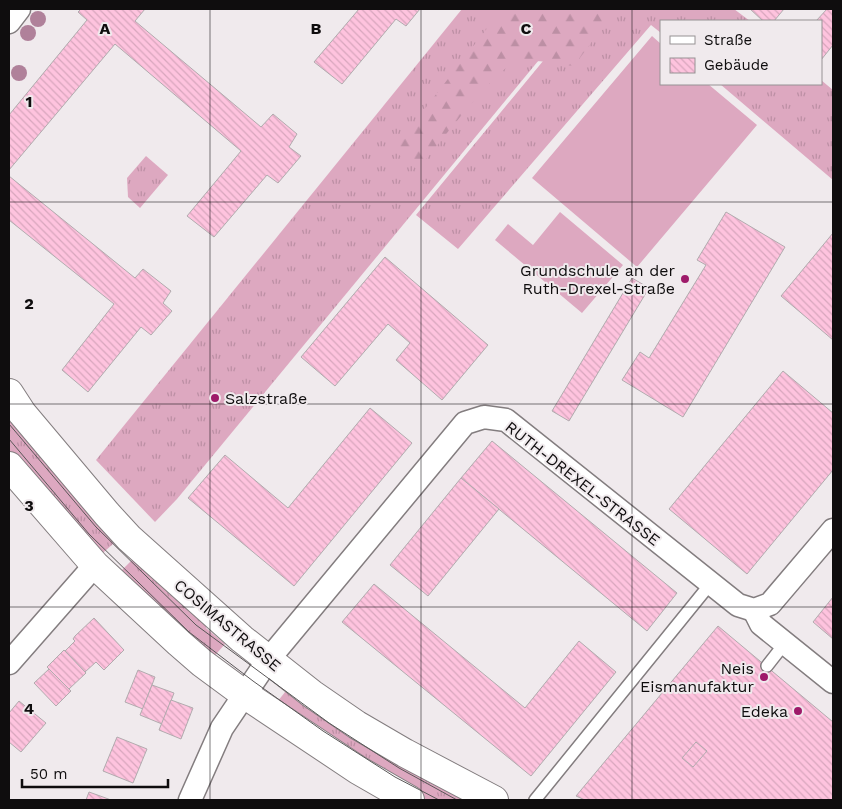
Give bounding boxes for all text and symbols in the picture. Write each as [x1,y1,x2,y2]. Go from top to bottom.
text: A [100,19,111,38]
text: B [311,19,322,38]
text: C [521,19,532,38]
legend [660,20,822,85]
text: Straße [704,31,752,49]
text: Gebäude [704,56,769,74]
text: 1 [26,92,32,111]
place label: Grundschule an der Ruth-Drexel-Straße [520,261,675,298]
marker: Grundschule an der Ruth-Drexel-Straße [679,273,691,285]
text: 2 [24,294,34,313]
place label: Salzstraße [225,389,307,408]
marker: Salzstraße [209,392,221,404]
street label: RUTH-DREXEL-STRASSE [502,417,664,550]
text: 3 [24,496,34,515]
street label: COSIMASTRASSE [171,575,285,675]
place label: Neis Eismanufaktur [640,659,754,696]
marker: Neis Eismanufaktur [758,671,770,683]
text: 4 [24,699,34,718]
place label: Edeka [741,702,788,721]
marker: Edeka [792,705,804,717]
scale bar [22,756,169,788]
text: 50 m [30,765,67,783]

